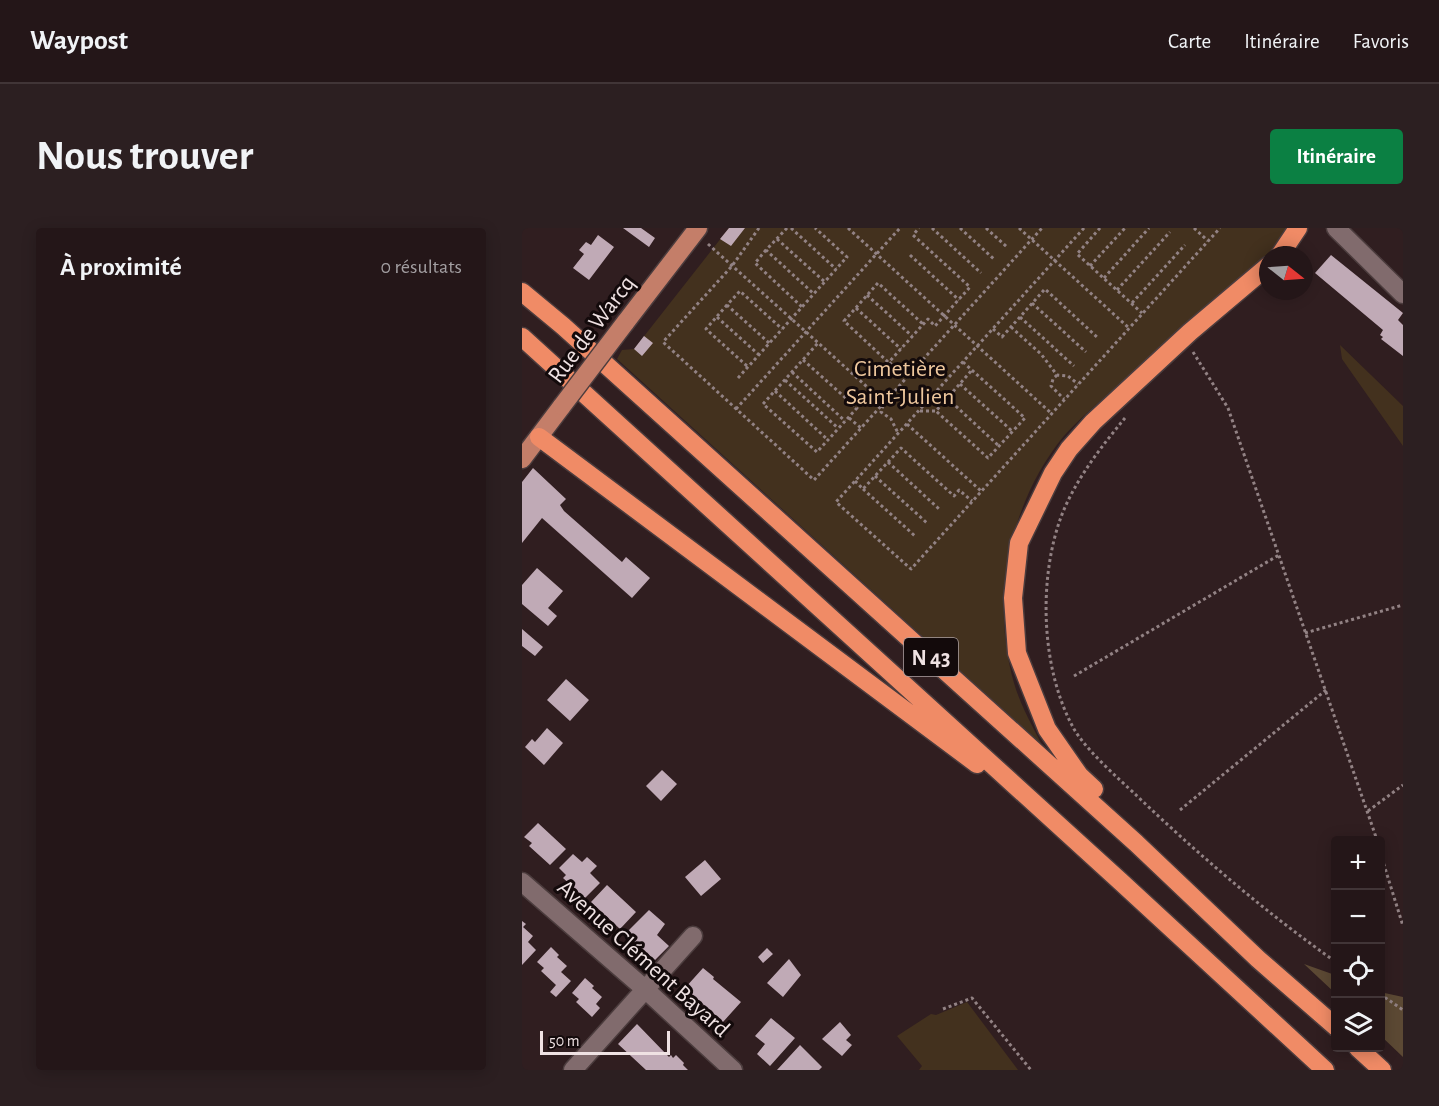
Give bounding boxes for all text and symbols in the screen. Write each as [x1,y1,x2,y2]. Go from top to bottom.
text: Waypost [30,27,128,55]
text: Carte [1168,31,1211,52]
text: Itinéraire [1244,31,1320,52]
text: Favoris [1353,31,1409,52]
button: Itinéraire [1270,129,1403,184]
text: Nous trouver [36,135,253,177]
north arrow [1259,246,1313,300]
text: À proximité [60,254,182,280]
text: 0 résultats [381,257,462,277]
street label: Rue de Warcq [544,271,640,388]
park label: Cimetière Saint-Julien [846,357,954,409]
road number: N 43 [904,638,958,676]
map controls [1331,836,1385,1052]
button: + [1331,836,1385,890]
street label: Avenue Clément Bayard [553,875,734,1042]
button: − [1331,890,1385,944]
button: locate [1331,944,1385,998]
button: layers [1331,998,1385,1052]
scale bar [540,1028,670,1056]
text: 50 m [549,1033,580,1049]

